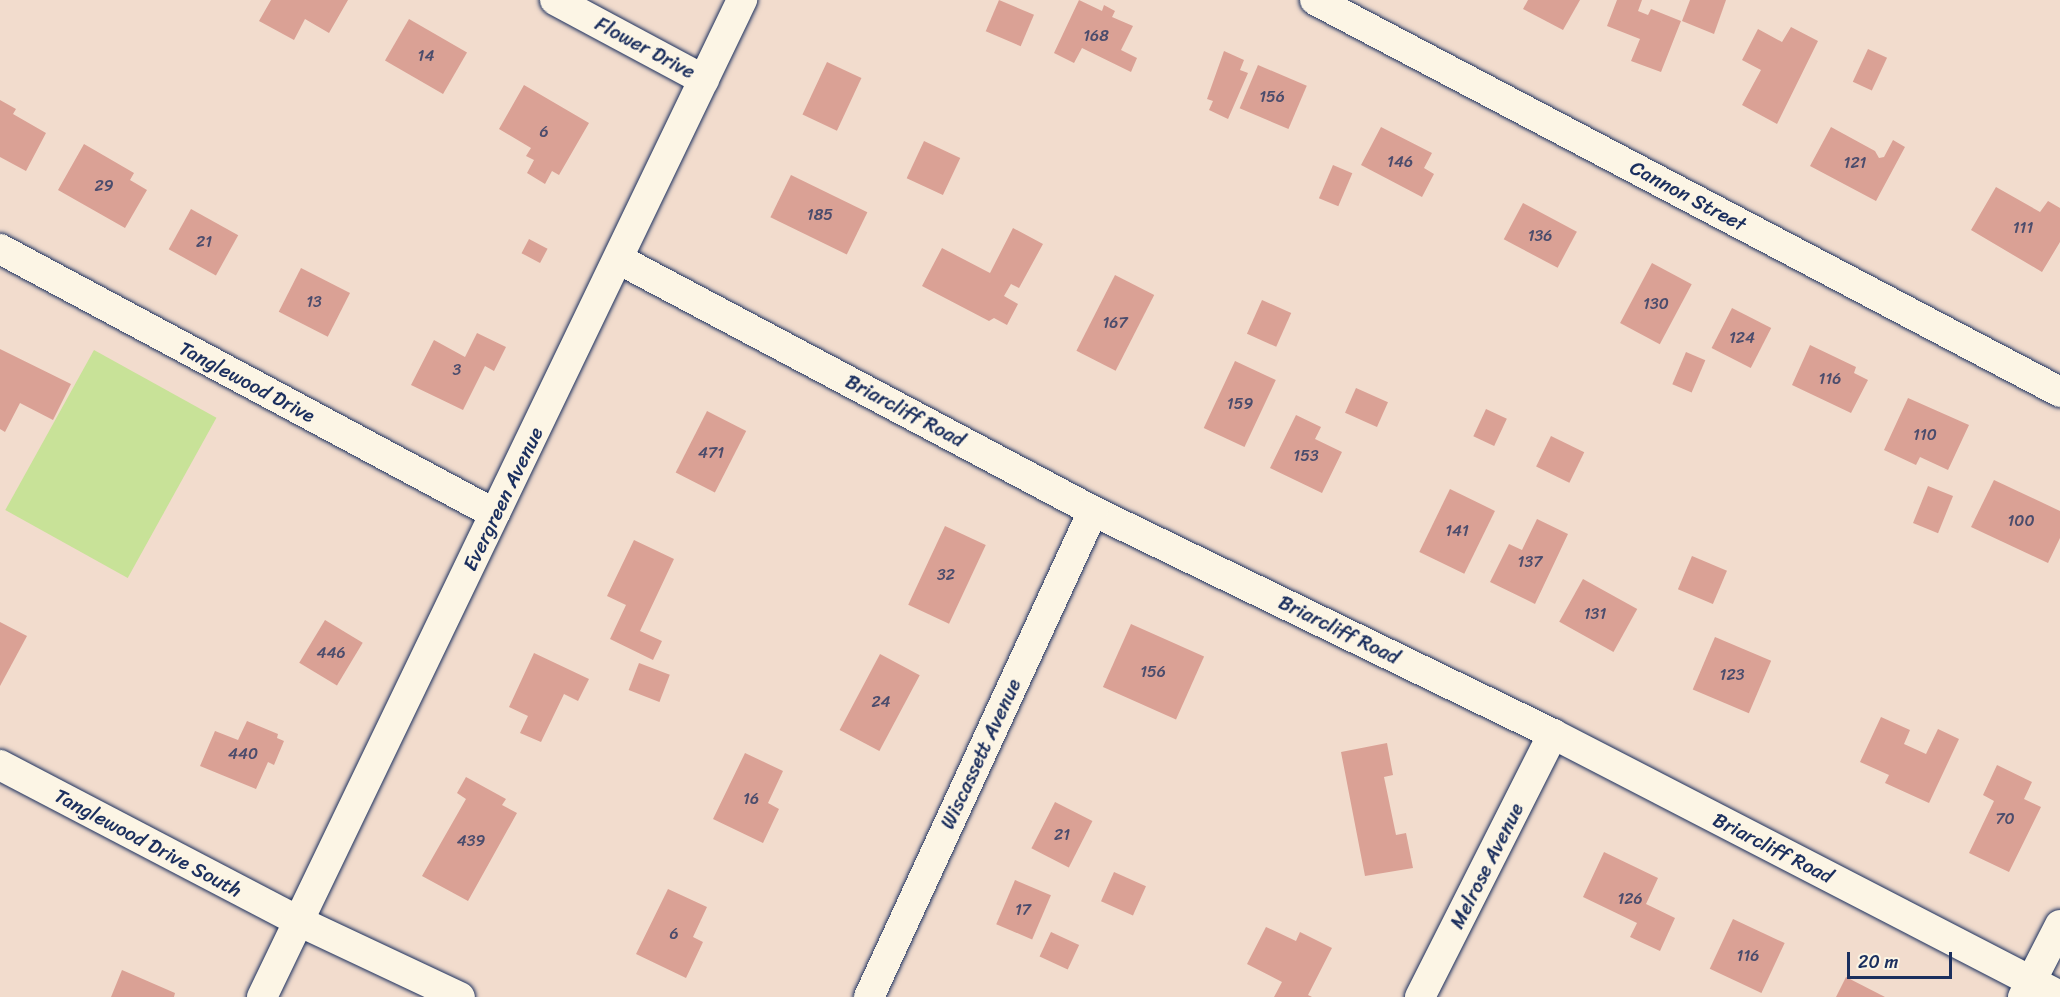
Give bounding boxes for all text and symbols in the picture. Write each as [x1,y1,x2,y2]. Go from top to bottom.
street label: Flower Drive [591,12,699,84]
house number: 168 [1083,26,1109,46]
house number: 14 [418,46,434,66]
house number: 156 [1259,87,1285,107]
house number: 6 [539,122,549,142]
house number: 146 [1387,152,1413,172]
house number: 121 [1844,153,1866,173]
street label: Cannon Street [1626,155,1750,237]
house number: 29 [94,176,114,196]
house number: 185 [807,205,833,225]
house number: 111 [2013,218,2033,238]
house number: 136 [1528,226,1552,246]
house number: 21 [196,232,212,252]
house number: 13 [306,292,322,312]
house number: 130 [1643,294,1669,314]
house number: 167 [1102,313,1128,333]
house number: 124 [1729,328,1755,348]
street label: Tanglewood Drive [175,336,319,428]
house number: 3 [453,360,461,380]
house number: 116 [1819,369,1841,389]
street label: Briarcliff Road [841,370,969,452]
house number: 159 [1227,394,1253,414]
street label: Evergreen Avenue [458,423,548,575]
house number: 110 [1913,425,1937,445]
house number: 471 [698,443,724,463]
house number: 153 [1293,446,1319,466]
house number: 100 [2007,511,2035,531]
house number: 141 [1445,521,1469,541]
house number: 137 [1518,552,1542,572]
house number: 32 [937,565,955,585]
street label: Briarcliff Road [1275,590,1403,670]
house number: 131 [1584,604,1606,624]
house number: 446 [316,643,346,663]
house number: 156 [1140,662,1166,682]
house number: 123 [1720,665,1744,685]
street label: Wiscassett Avenue [936,675,1026,833]
house number: 24 [871,692,891,712]
house number: 440 [228,744,258,764]
street label: Tanglewood Drive South [50,783,246,903]
house number: 16 [743,789,759,809]
street label: Melrose Avenue [1445,799,1529,933]
street label: Briarcliff Road [1709,807,1837,889]
house number: 70 [1995,809,2015,829]
house number: 21 [1054,825,1070,845]
house number: 439 [457,831,485,851]
house number: 126 [1617,889,1643,909]
house number: 17 [1015,900,1031,920]
house number: 6 [669,924,679,944]
scale bar [1850,940,1955,978]
house number: 116 [1737,946,1759,966]
text: 20 m [1858,946,1898,978]

